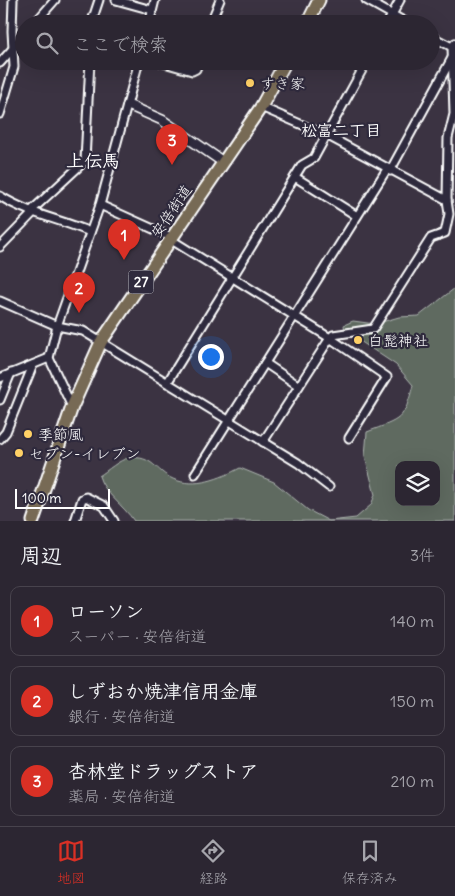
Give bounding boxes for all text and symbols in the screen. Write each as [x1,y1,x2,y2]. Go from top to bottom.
search box [15,15,440,70]
icon: search [33,29,61,57]
text: ここで検索 [73,32,168,56]
place label: すき家 [260,74,305,93]
marker: すき家 [244,77,256,89]
district label: 松富二丁目 [301,120,381,140]
pin: 3 [156,124,188,165]
district label: 上伝馬 [66,149,120,172]
street label: 安倍街道 [146,181,196,241]
pin: 1 [108,219,140,260]
road number: 27 [128,270,154,294]
pin: 2 [63,272,95,313]
place label: 白髭神社 [368,331,428,350]
marker: 白髭神社 [352,334,364,346]
your location [198,344,224,370]
place label: 季節風 [38,425,83,444]
marker: 季節風 [22,428,34,440]
place label: セブン-イレブン [29,444,140,463]
marker: セブン-イレブン [13,447,25,459]
map controls [395,461,440,506]
button: layers [395,461,440,506]
scale bar [15,486,110,509]
text: 100 m [22,489,62,507]
text: 周辺 [20,542,62,569]
text: 3件 [410,545,435,565]
text: ローソン [68,599,144,623]
text: 1 [34,611,40,631]
text: 140 m [390,611,434,631]
text: スーパー · 安倍街道 [68,626,207,646]
text: しずおか焼津信用金庫 [68,679,258,703]
text: 2 [33,691,41,711]
text: 150 m [390,691,434,711]
text: 銀行 · 安倍街道 [68,706,175,726]
text: 杏林堂ドラッグストア [68,759,258,783]
text: 3 [32,771,42,791]
text: 210 m [391,771,434,791]
text: 薬局 · 安倍街道 [68,786,175,806]
tab: 地図 [57,837,85,887]
tab: 経路 [199,837,227,887]
tab: 保存済み [342,837,398,887]

